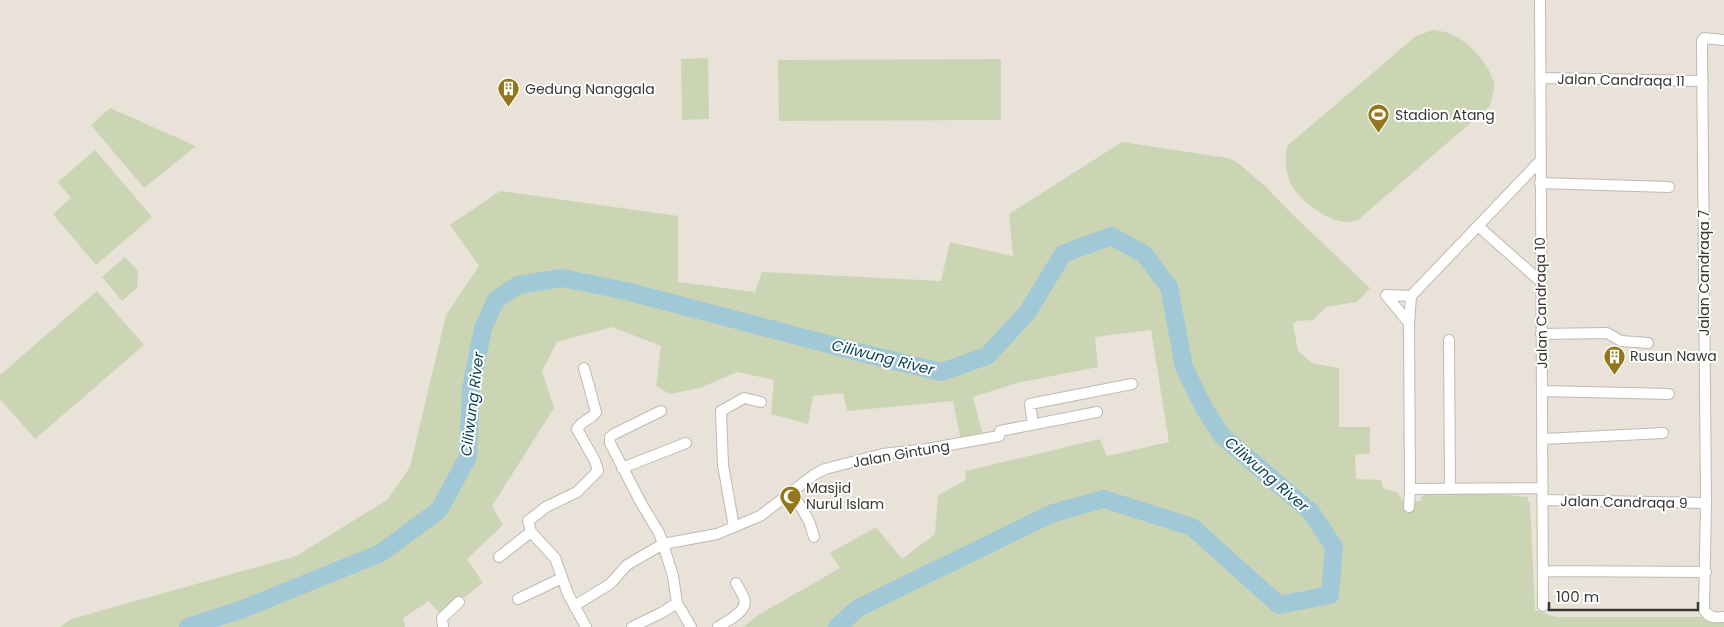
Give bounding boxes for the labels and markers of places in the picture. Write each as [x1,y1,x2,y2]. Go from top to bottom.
building icon: Gedung Nanggala [497,77,521,108]
place label: Gedung Nanggala [525,79,655,99]
sports icon: Stadion Atang [1367,103,1391,134]
place label: Stadion Atang [1395,105,1495,125]
building icon: Rusun Nawa [1602,344,1626,375]
place label: Rusun Nawa [1630,346,1717,366]
place label: Masjid Nurul Islam [806,478,884,514]
mosque icon: Masjid Nurul Islam [778,484,802,515]

